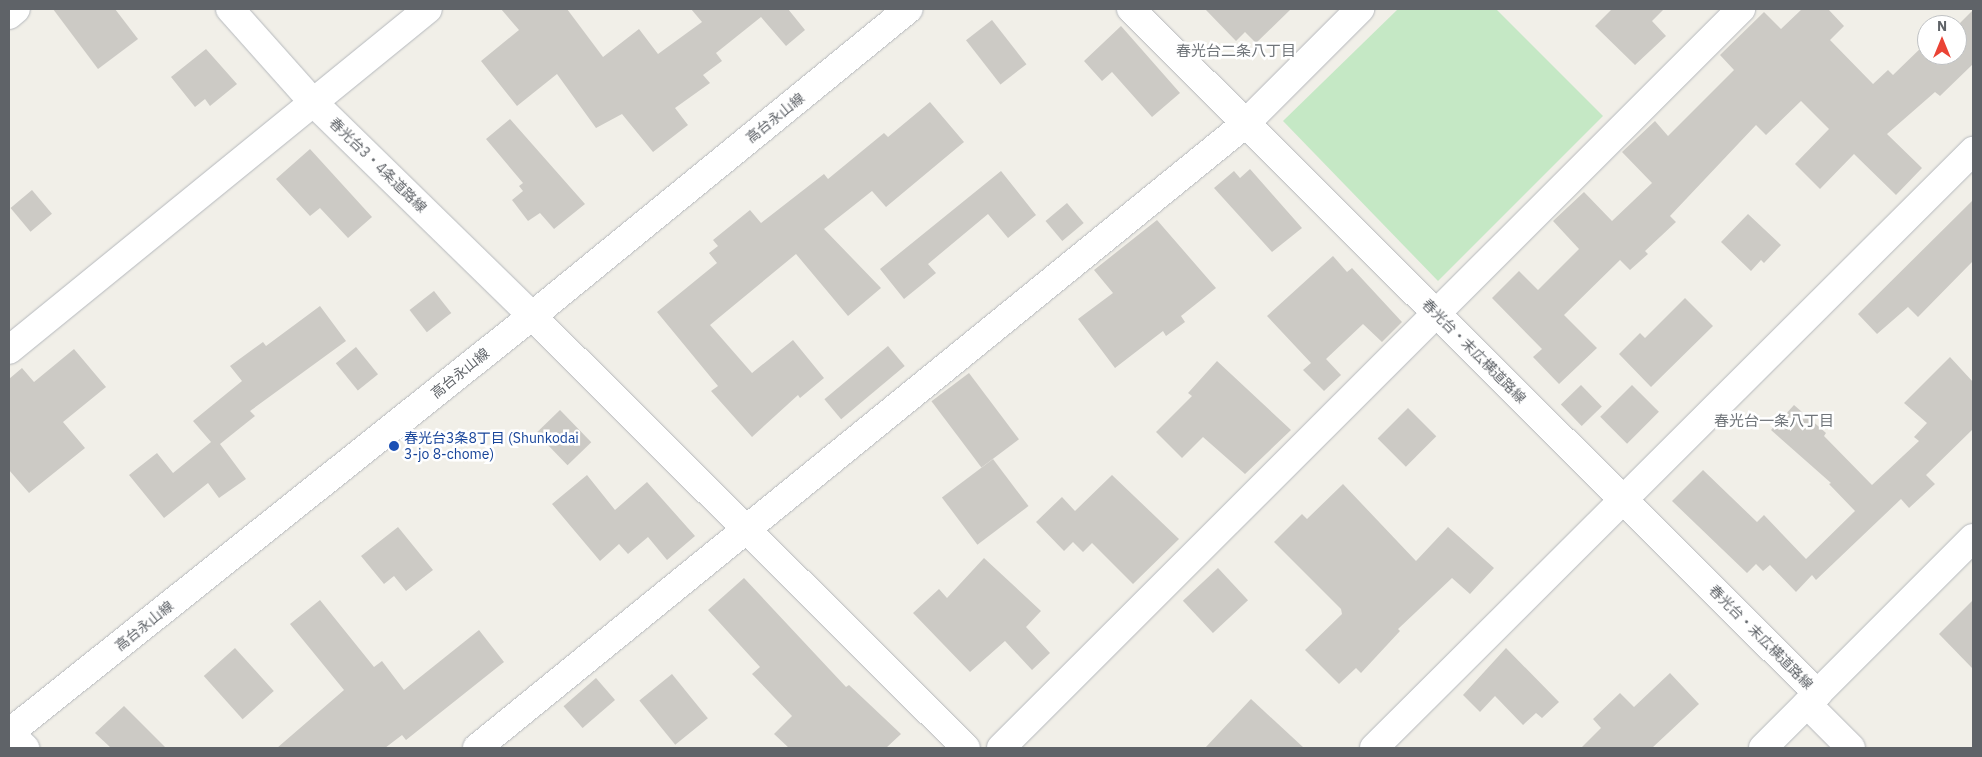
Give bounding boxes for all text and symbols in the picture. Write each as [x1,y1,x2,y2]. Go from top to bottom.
north arrow [1917,15,1967,65]
text: N [1937,17,1947,35]
district label: 春光台二条八丁目 [1176,42,1296,60]
street label: 高台永山線 [743,89,807,147]
street label: 春光台3・4条道路線 [326,114,430,216]
street label: 春光台・末広横道路線 [1419,296,1529,406]
street label: 高台永山線 [428,344,492,402]
district label: 春光台一条八丁目 [1714,412,1834,430]
place label: 春光台3条8丁目 (Shunkodai 3-jo 8-chome) [404,430,579,462]
marker: 春光台3条8丁目 (Shunkodai 3-jo 8-chome) [388,440,400,452]
street label: 春光台・末広横道路線 [1706,582,1816,692]
street label: 高台永山線 [112,597,176,655]

